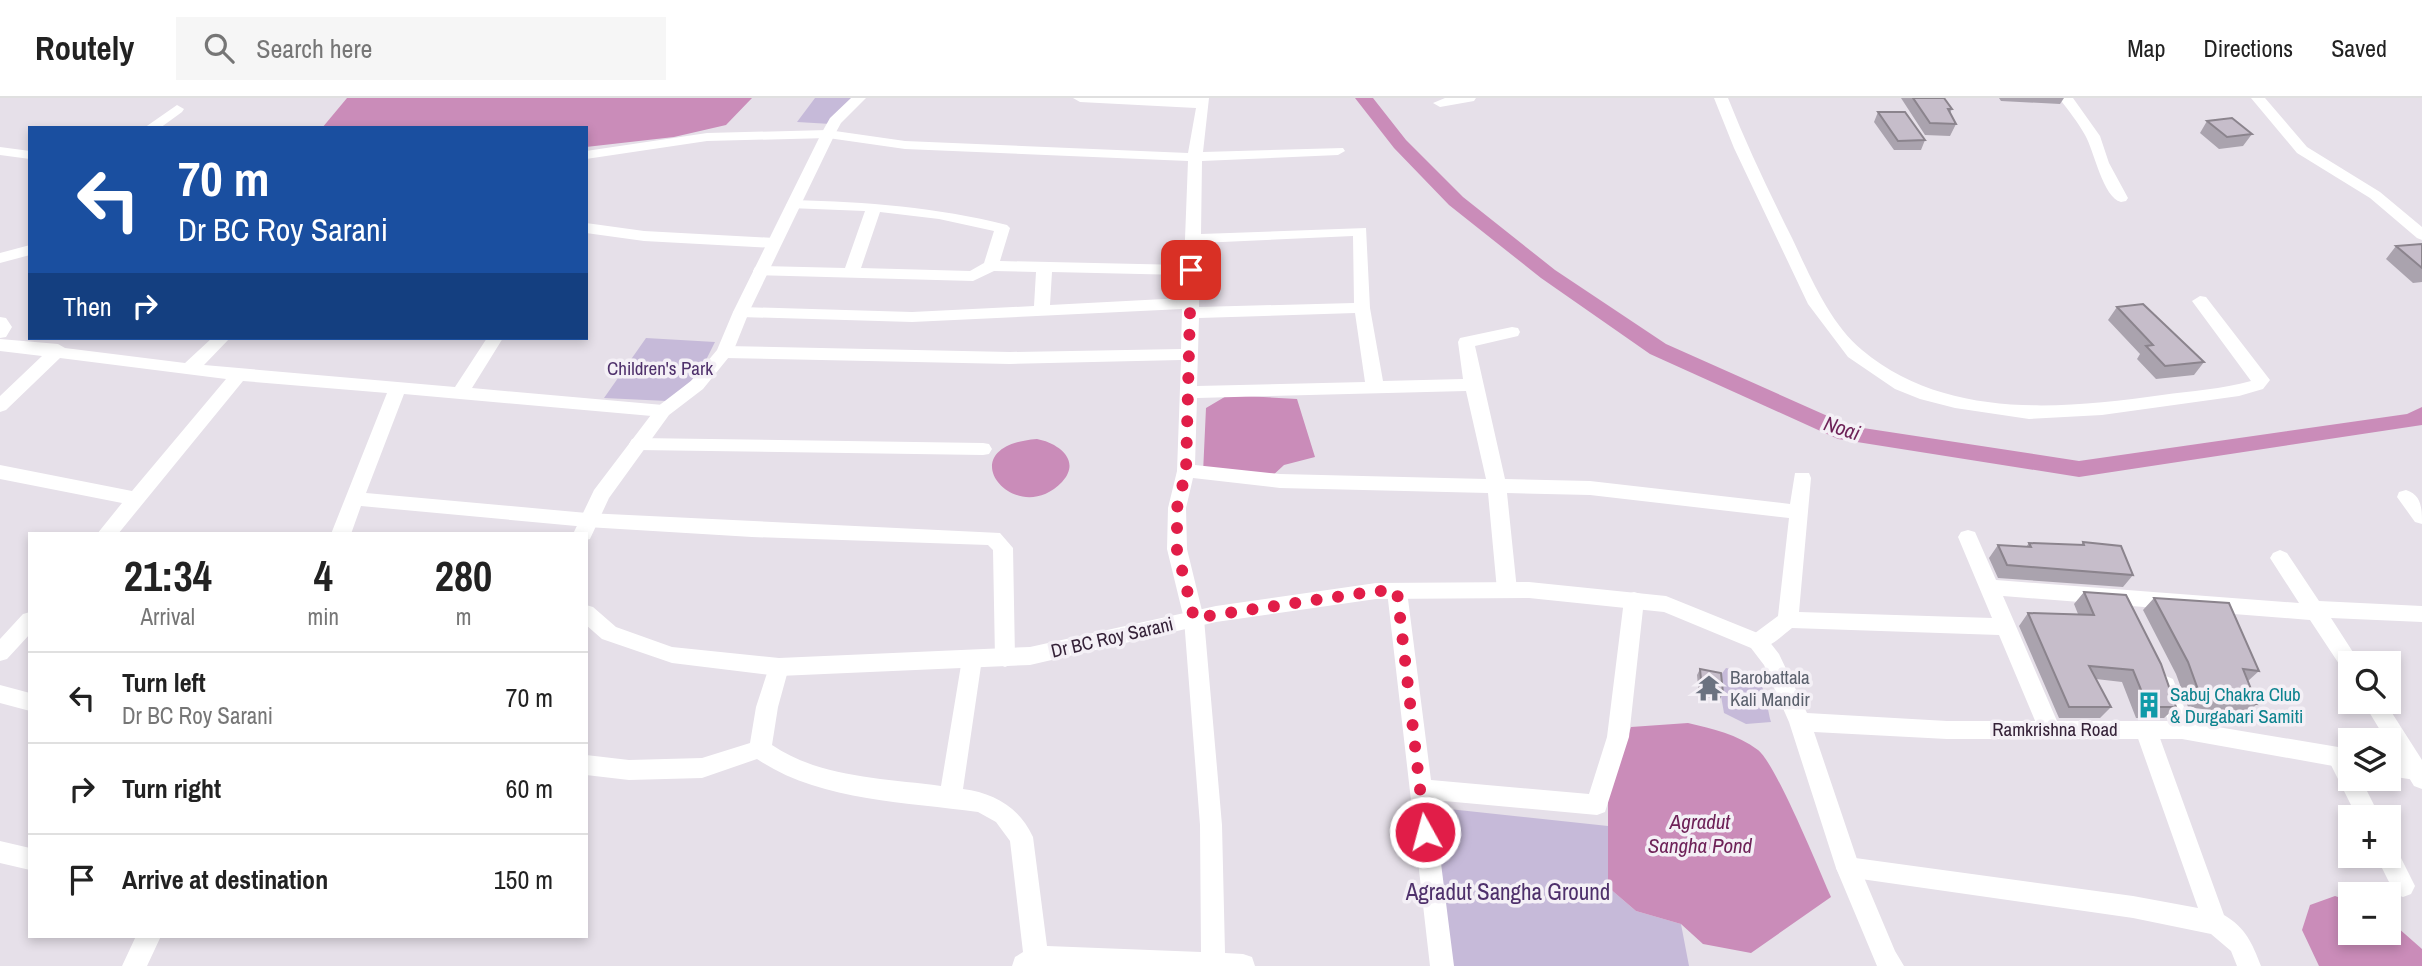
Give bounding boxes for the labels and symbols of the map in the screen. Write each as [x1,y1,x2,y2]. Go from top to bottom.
pin [1161,240,1221,300]
park label: Children's Park [607,355,713,381]
water label: Noai [1820,409,1864,447]
street label: Dr BC Roy Sarani [1048,610,1176,664]
place label: Barobattala Kali Mandir [1730,664,1810,712]
temple icon: Barobattala Kali Mandir [1694,673,1724,703]
place label: Sabuj Chakra Club & Durgabari Samiti [2170,681,2303,729]
building icon: Sabuj Chakra Club & Durgabari Samiti [2134,690,2164,720]
street label: Ramkrishna Road [1992,716,2118,742]
position arrow [1388,795,1462,869]
water label: Agradut Sangha Pond [1648,807,1753,860]
park label: Agradut Sangha Ground [1405,876,1610,907]

